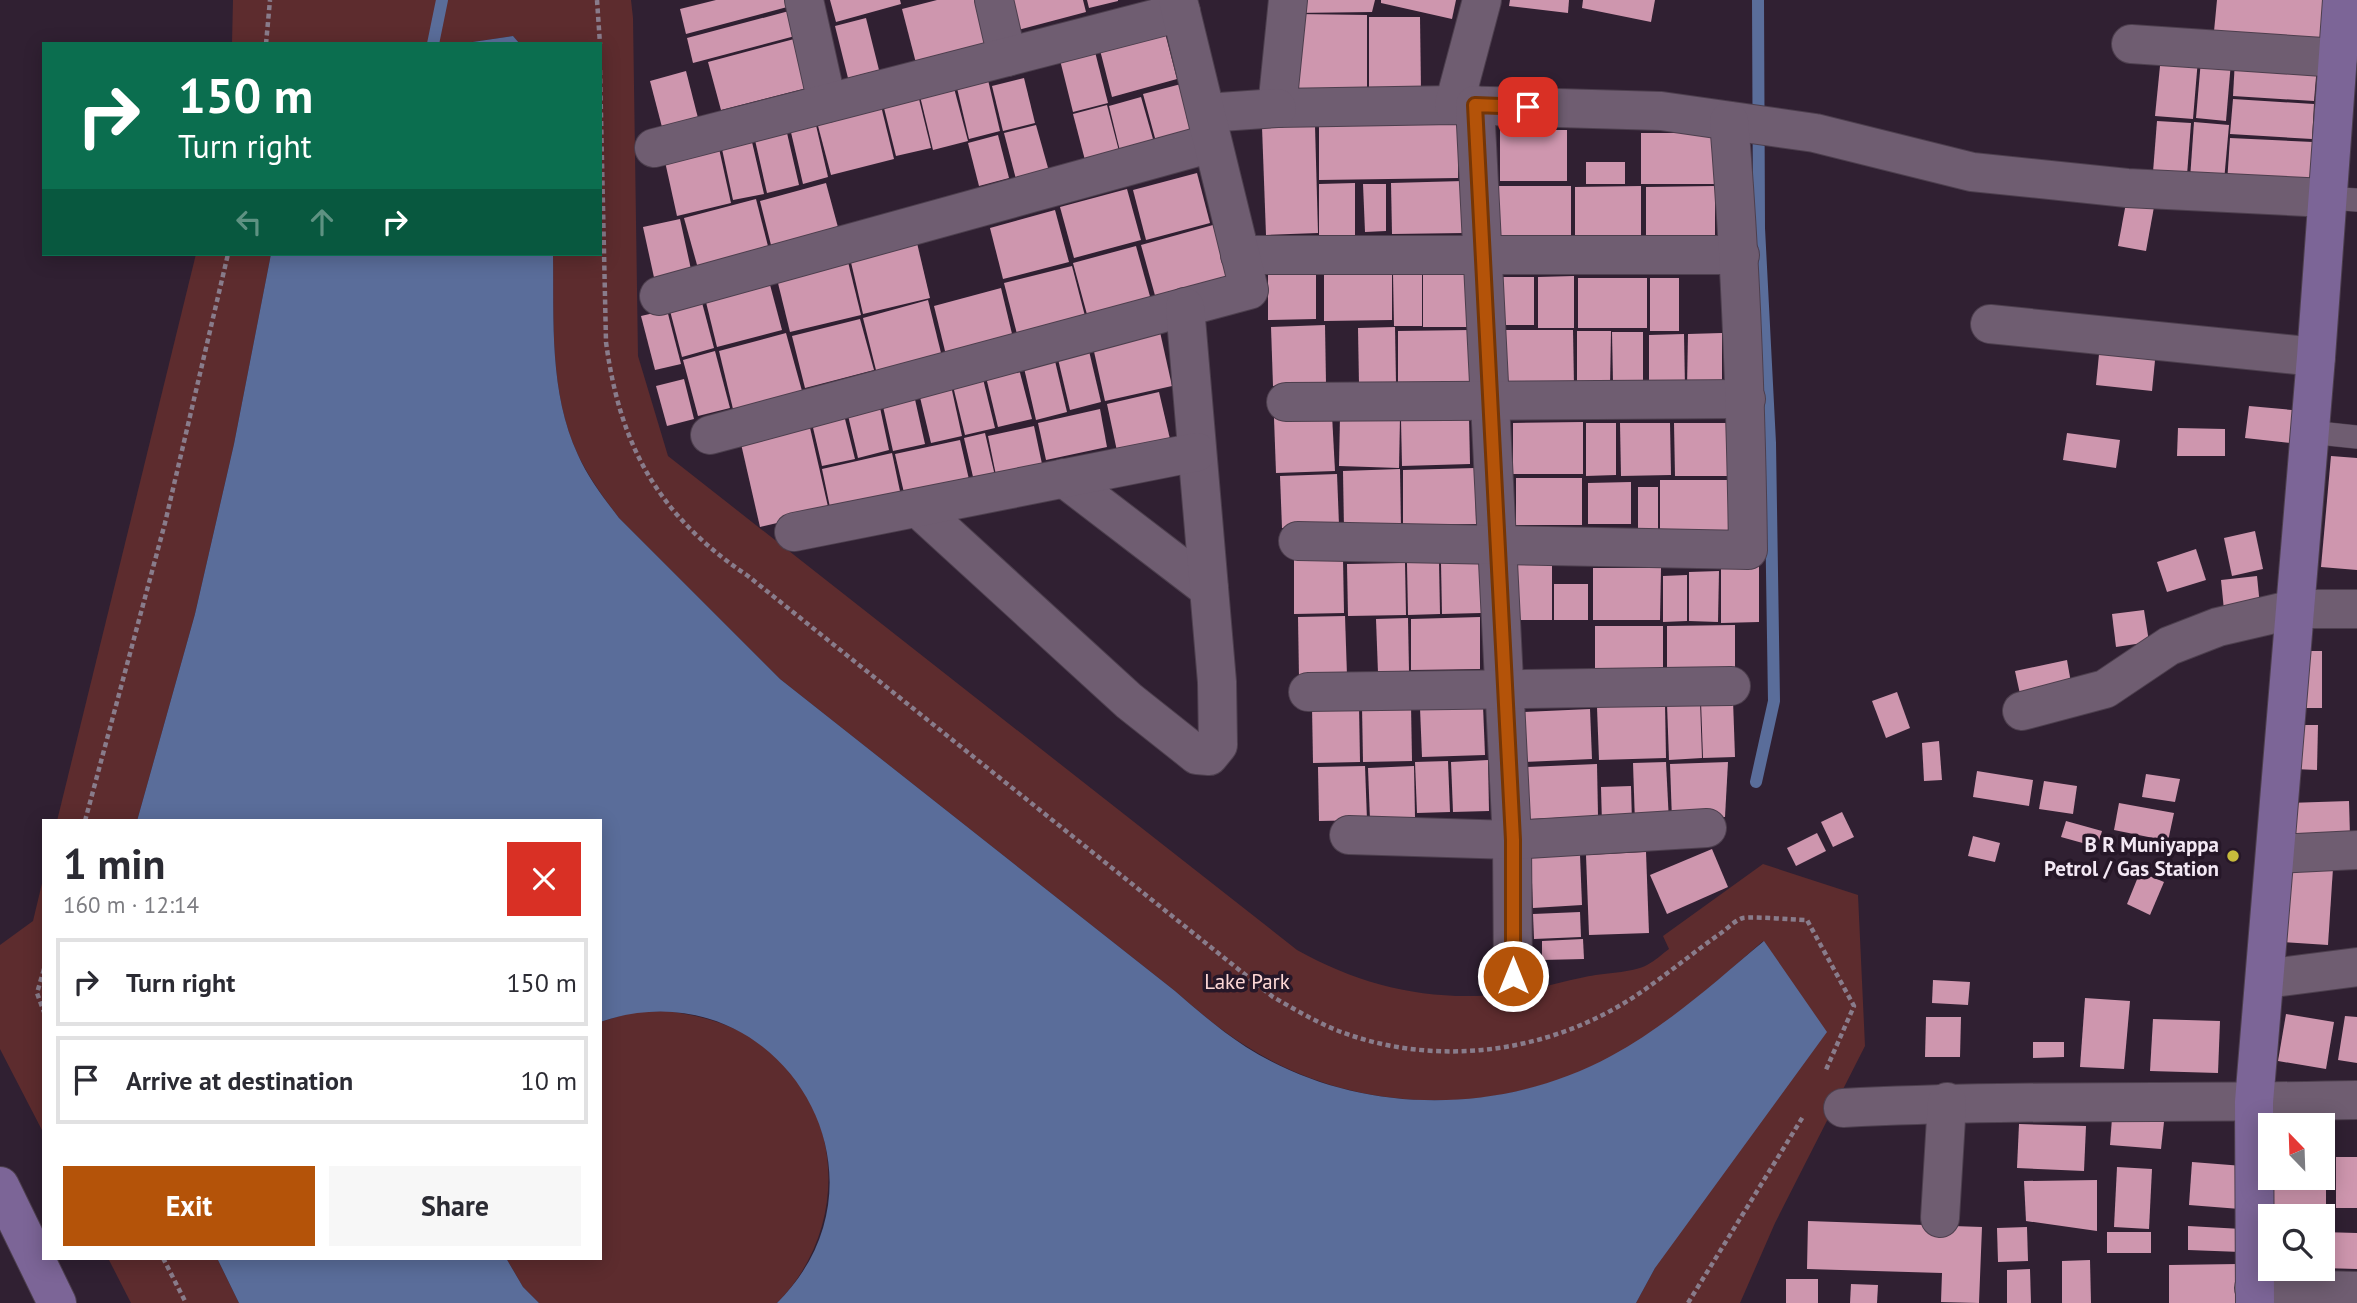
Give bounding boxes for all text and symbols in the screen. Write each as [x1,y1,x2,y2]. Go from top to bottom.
text: 150 m [178,63,313,127]
icon: right [63,70,154,161]
pin [1498,77,1558,137]
icon: arrive [1509,88,1547,126]
text: Turn right [178,125,312,167]
icon: left [230,203,268,241]
icon: ahead [303,203,341,241]
icon: right [376,203,414,241]
place label: B R Muniyappa Petrol / Gas Station [2044,831,2219,882]
text: 1 min [63,836,165,891]
button: close [507,842,581,916]
marker: B R Muniyappa Petrol / Gas Station [2225,848,2241,864]
text: 160 m · 12:14 [63,890,199,919]
position arrow [1476,939,1550,1013]
icon: right [67,963,105,1001]
text: Turn right [126,966,235,999]
text: 150 m [506,966,577,999]
park label: Lake Park [1204,968,1290,995]
icon: arrive [67,1061,105,1099]
text: Arrive at destination [126,1064,353,1097]
text: 10 m [521,1064,577,1097]
north arrow [2258,1113,2334,1190]
map controls [2258,1113,2335,1281]
button: Exit [63,1166,315,1246]
button: Share [329,1166,581,1246]
button: search [2258,1204,2335,1281]

